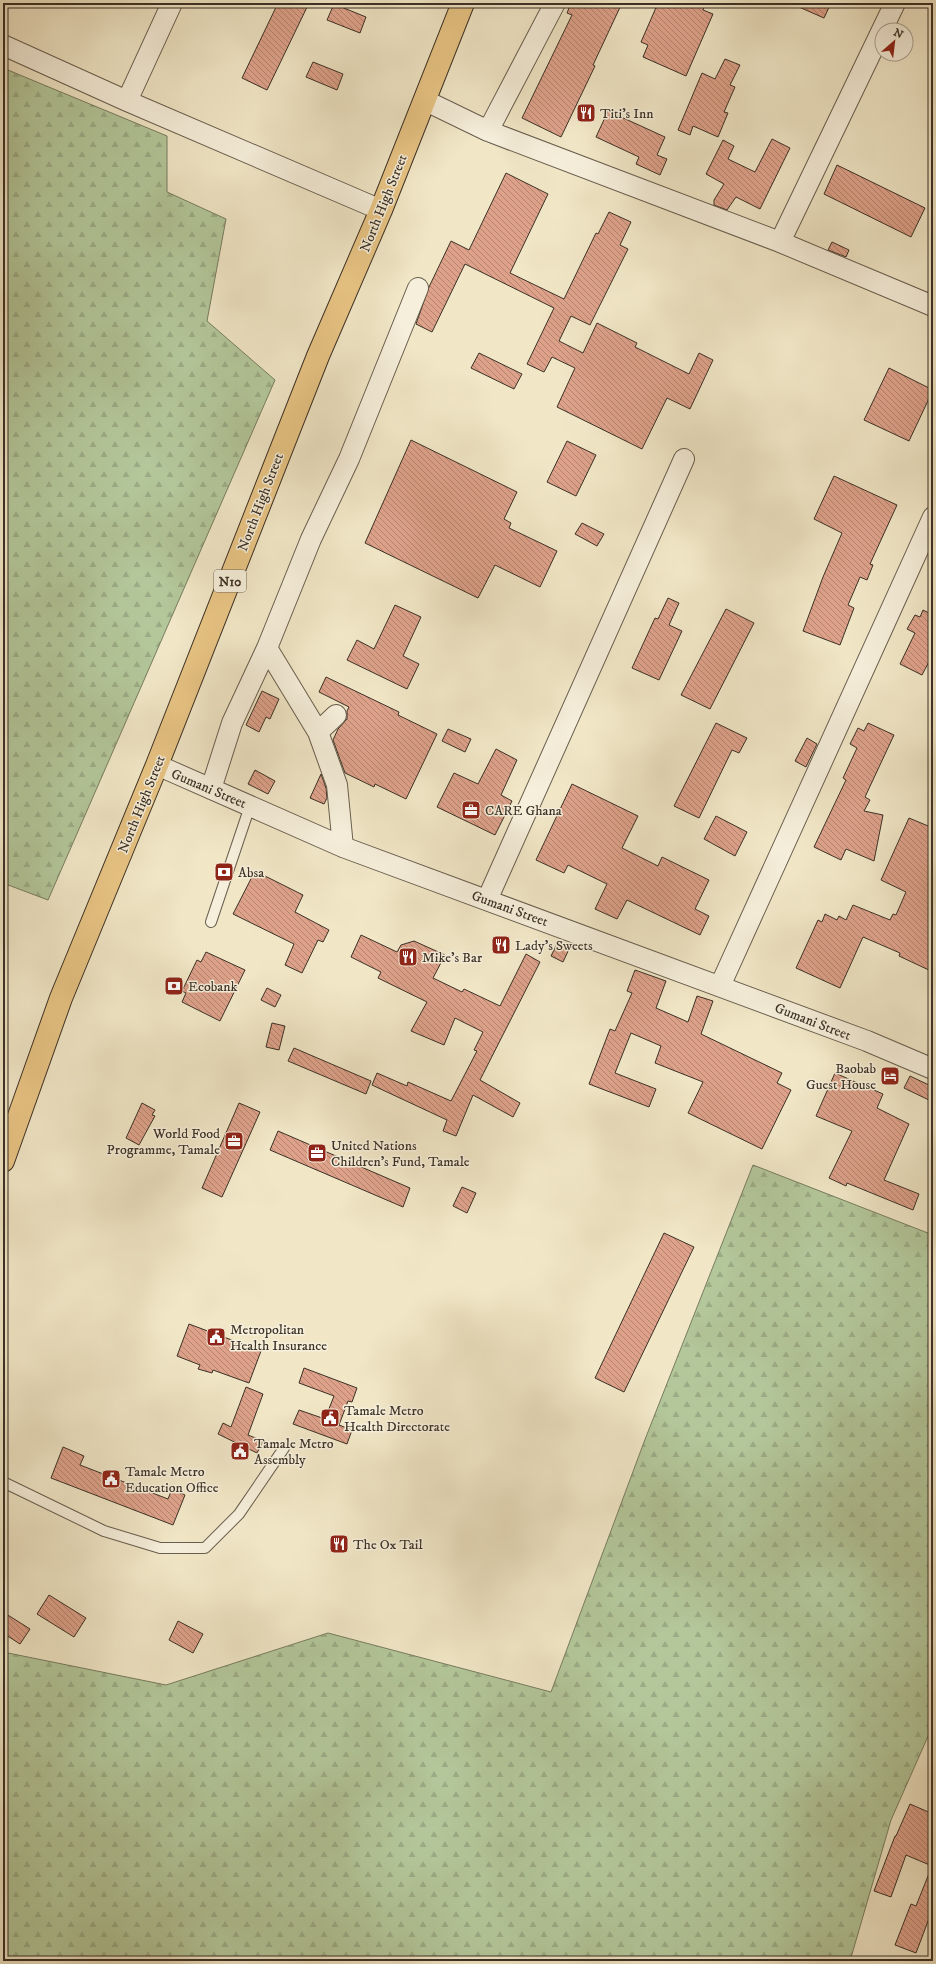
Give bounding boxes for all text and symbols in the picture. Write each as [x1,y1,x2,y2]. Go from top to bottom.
north arrow [874,22,914,62]
text: N [891,26,905,42]
restaurant icon: Titi's Inn [575,102,597,124]
place label: Titi's Inn [600,105,654,123]
street label: North High Street [356,151,412,255]
street label: North High Street [234,450,288,554]
road number: N10 [214,570,246,592]
street label: North High Street [114,752,170,856]
street label: Gumani Street [168,765,249,813]
office icon: CARE Ghana [460,799,482,821]
place label: CARE Ghana [485,802,562,820]
bank icon: Absa [213,861,235,883]
place label: Absa [238,864,264,882]
street label: Gumani Street [469,887,551,931]
restaurant icon: Lady's Sweets [490,934,512,956]
place label: Lady's Sweets [515,937,593,955]
restaurant icon: Mike's Bar [397,946,419,968]
place label: Mike's Bar [422,949,483,967]
bank icon: Ecobank [163,975,185,997]
place label: Ecobank [188,978,238,996]
street label: Gumani Street [772,999,854,1045]
place label: Baobab Guest House [806,1060,876,1094]
hotel icon: Baobab Guest House [879,1065,901,1087]
place label: World Food Programme, Tamale [107,1125,220,1159]
office icon: World Food Programme, Tamale [223,1130,245,1152]
place label: United Nations Children's Fund, Tamale [331,1137,470,1171]
office icon: United Nations Children's Fund, Tamale [306,1142,328,1164]
place label: Metropolitan Health Insurance [230,1321,327,1355]
public building icon: Metropolitan Health Insurance [205,1326,227,1348]
place label: Tamale Metro Health Directorate [344,1402,450,1436]
public building icon: Tamale Metro Health Directorate [319,1407,341,1429]
place label: Tamale Metro Assembly [254,1435,334,1469]
public building icon: Tamale Metro Assembly [229,1440,251,1462]
place label: Tamale Metro Education Office [125,1463,219,1497]
public building icon: Tamale Metro Education Office [100,1468,122,1490]
restaurant icon: The Ox Tail [328,1533,350,1555]
place label: The Ox Tail [353,1536,423,1554]

